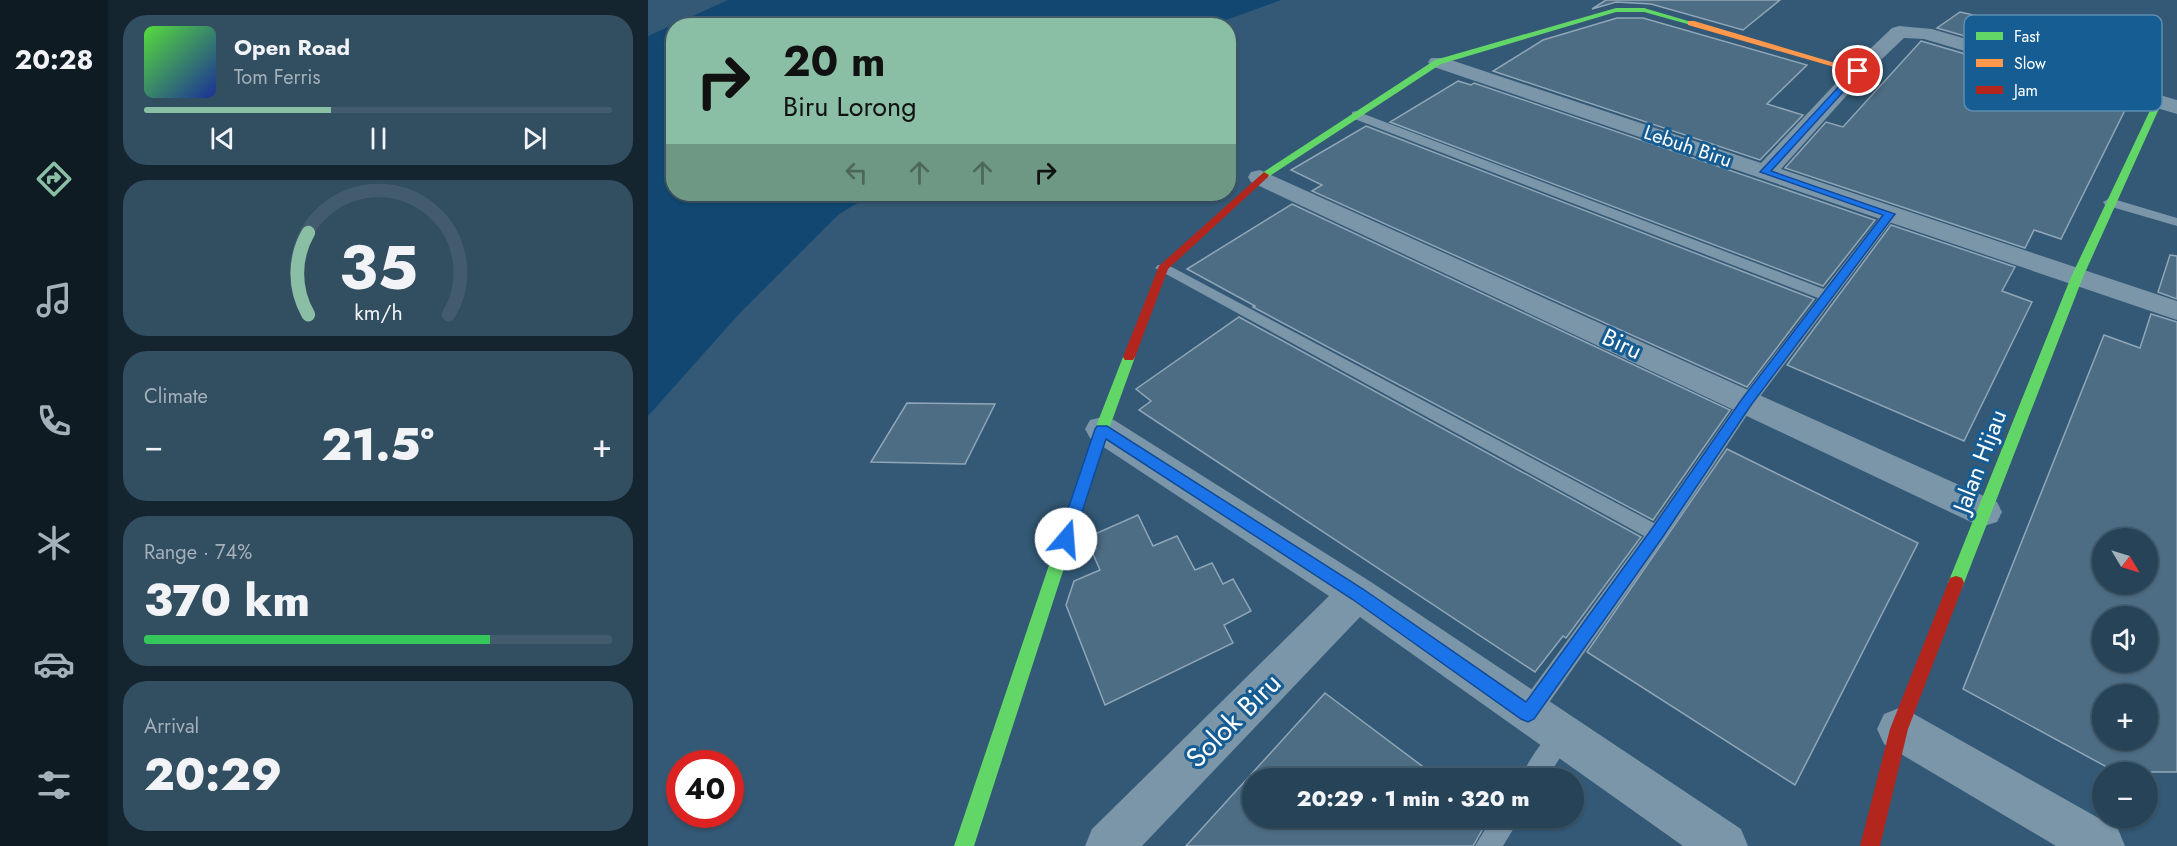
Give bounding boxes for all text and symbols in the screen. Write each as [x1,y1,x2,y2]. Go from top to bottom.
legend [1964,15,2162,111]
text: Fast [2014,25,2040,48]
text: Open Road [234,31,350,63]
text: 20 m [783,31,885,92]
text: 20:28 [15,40,93,79]
icon: right [684,42,762,120]
pin [1832,45,1883,96]
text: Slow [2014,52,2046,75]
icon: arrive [1841,54,1874,87]
text: Tom Ferris [234,63,321,92]
text: Jam [2012,79,2038,102]
text: Biru Lorong [783,87,917,126]
street label: Lebuh Biru [1640,118,1736,175]
icon: previous [206,122,239,155]
icon: pause [362,122,395,155]
icon: next [518,122,551,155]
icon: left [840,156,873,189]
icon: ahead [903,156,936,189]
icon: ahead [966,156,999,189]
icon: right [1029,156,1062,189]
icon: directions [33,158,75,200]
text: 35 [338,222,417,312]
icon: music [33,279,75,321]
text: km/h [354,297,402,328]
street label: Biru [1596,319,1648,368]
text: Climate [144,382,208,411]
icon: phone [33,400,75,442]
street label: Jalan Hijau [1943,404,2015,520]
text: 21.5° [321,412,434,477]
text: − [144,422,163,469]
text: + [592,422,612,469]
position arrow [1034,507,1098,571]
icon: climate [33,522,75,564]
north arrow [2092,528,2158,594]
map controls [2092,528,2158,828]
text: Range · 74% [144,538,252,567]
text: 370 km [144,568,310,633]
button: sound [2092,606,2158,672]
icon: car [33,643,75,685]
street label: Solok Biru [1176,663,1290,777]
button: + [2092,684,2158,750]
text: Arrival [144,712,199,741]
text: 20:29 [144,742,282,807]
speed limit sign: 40 [666,750,744,828]
button: − [2092,762,2158,828]
icon: filters [33,764,75,806]
text: 20:29 · 1 min · 320 m [1296,782,1530,814]

